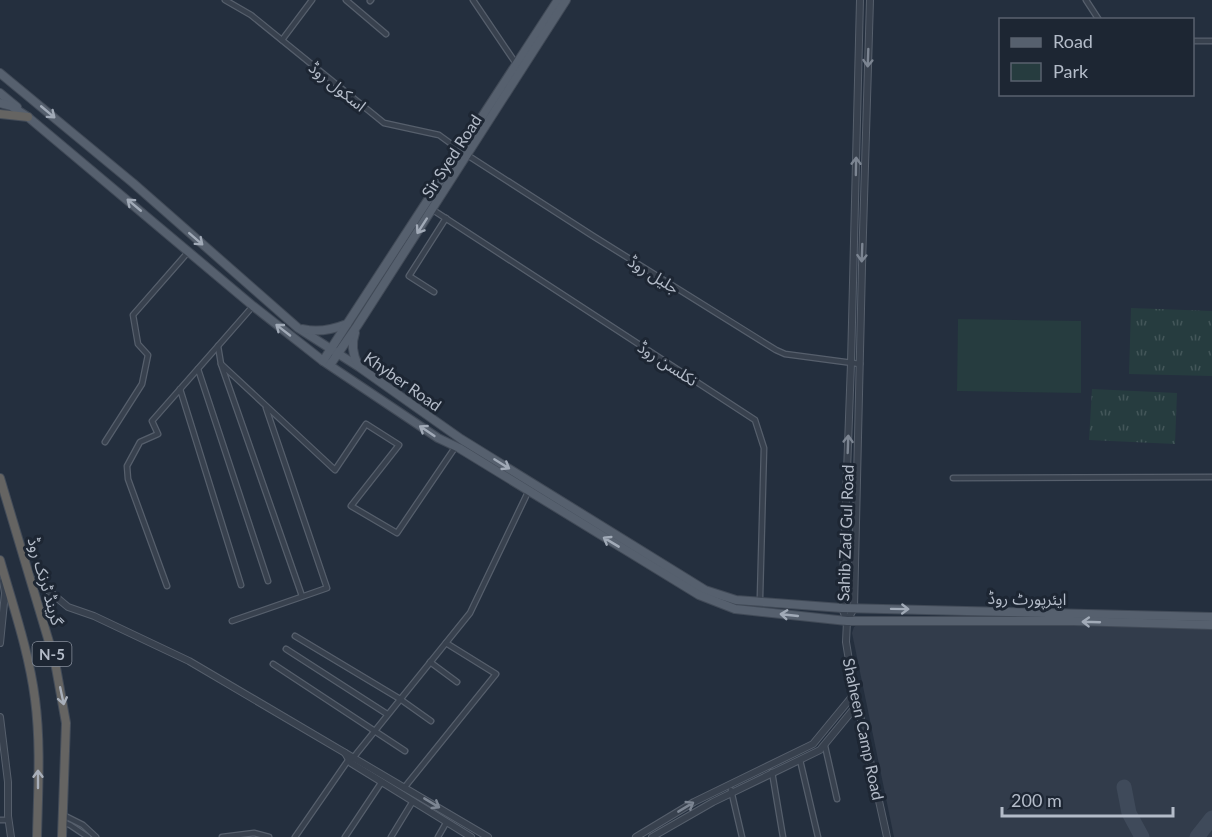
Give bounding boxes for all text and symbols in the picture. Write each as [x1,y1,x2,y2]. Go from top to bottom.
legend [999,18,1194,96]
text: Road [1053,30,1093,52]
one-way arrow [863,48,874,68]
street label: اسکول روڈ [304,57,370,116]
text: Park [1053,60,1089,82]
one-way arrow [40,105,55,119]
street label: Sir Syed Road [417,111,485,201]
one-way arrow [850,156,862,176]
one-way arrow [126,198,142,211]
one-way arrow [415,217,427,234]
one-way arrow [189,232,204,246]
one-way arrow [856,243,868,263]
street label: جلیل روڈ [624,251,683,298]
one-way arrow [276,323,292,336]
street label: نکلسن روڈ [634,337,701,390]
street label: Khyber Road [361,347,445,415]
one-way arrow [419,424,436,436]
one-way arrow [842,435,853,455]
one-way arrow [493,459,510,471]
street label: Sahib Zad Gul Road [833,464,857,602]
street label: گرینڈ ٹرنک روڈ [23,535,68,628]
one-way arrow [603,536,620,548]
street label: ایئرپورٹ روڈ [987,588,1067,610]
one-way arrow [890,603,910,615]
one-way arrow [780,609,799,620]
one-way arrow [1081,616,1101,627]
road number: N-5 [32,642,72,666]
street label: Shaheen Camp Road [840,656,888,802]
one-way arrow [57,685,68,705]
one-way arrow [32,769,44,789]
scale bar [1002,780,1173,818]
text: 200 m [1011,789,1062,811]
one-way arrow [423,798,440,810]
one-way arrow [677,800,694,812]

